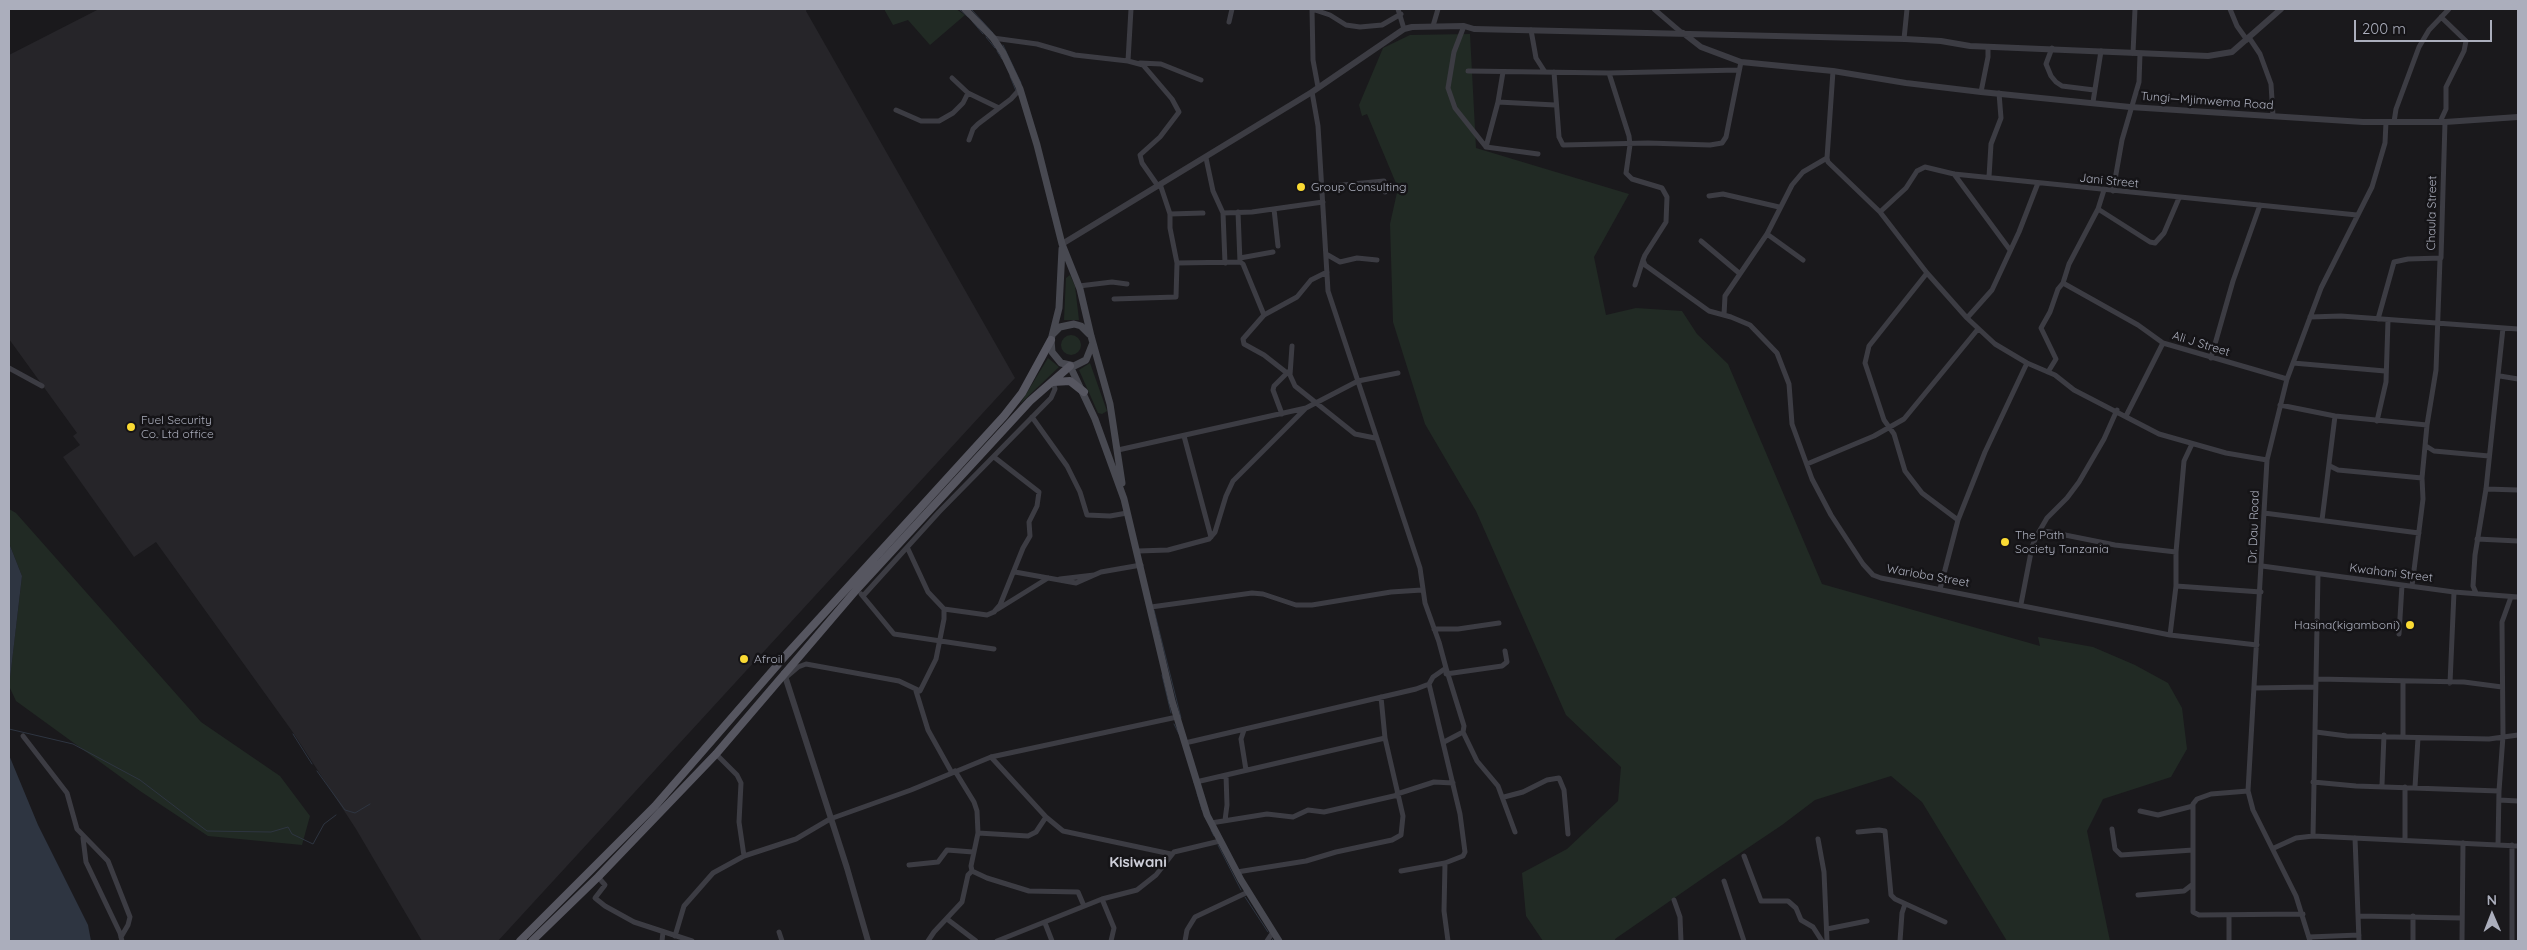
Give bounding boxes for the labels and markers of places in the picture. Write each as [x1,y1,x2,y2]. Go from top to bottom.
place label: Group Consulting [1311,180,1407,194]
marker: Group Consulting [1295,181,1307,193]
place label: Fuel Security Co. Ltd office [141,413,214,441]
marker: Fuel Security Co. Ltd office [125,421,137,433]
place label: The Path Society Tanzania [2015,528,2109,556]
marker: The Path Society Tanzania [1999,536,2011,548]
place label: Hasina(kigamboni) [2294,618,2400,632]
marker: Hasina(kigamboni) [2404,619,2416,631]
place label: Afroil [754,652,783,666]
marker: Afroil [738,653,750,665]

